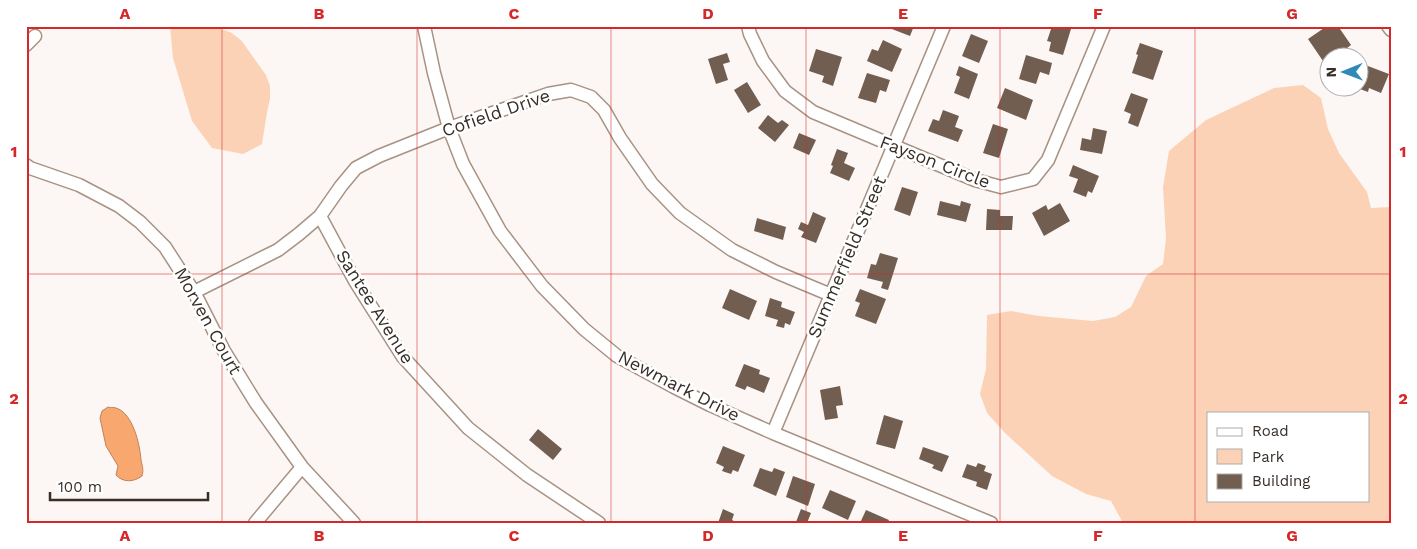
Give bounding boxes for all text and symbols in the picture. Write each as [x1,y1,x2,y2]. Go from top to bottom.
text: A [120,4,131,23]
text: B [314,4,325,23]
text: C [509,4,520,23]
text: D [702,4,714,23]
text: E [898,4,908,23]
text: F [1093,4,1103,23]
text: G [1286,4,1298,23]
north arrow [1320,48,1370,98]
text: N [1323,67,1339,78]
street label: Cofield Drive [439,84,553,141]
street label: Fayson Circle [877,131,993,192]
text: 1 [11,142,17,161]
text: 1 [1400,142,1406,161]
street label: Summerfield Street [803,172,890,341]
street label: Santee Avenue [332,246,419,367]
street label: Morven Court [170,264,247,378]
street label: Newmark Drive [615,346,744,425]
text: 2 [9,389,19,408]
text: 2 [1398,389,1408,408]
legend [1207,412,1370,502]
text: Road [1252,422,1289,440]
text: Park [1252,448,1285,466]
scale bar [50,469,208,501]
text: Building [1252,472,1310,490]
text: 100 m [58,478,102,496]
text: A [120,526,131,545]
text: B [314,526,325,545]
text: C [509,526,520,545]
text: D [702,526,714,545]
text: E [898,526,908,545]
text: F [1093,526,1103,545]
text: G [1286,526,1298,545]

